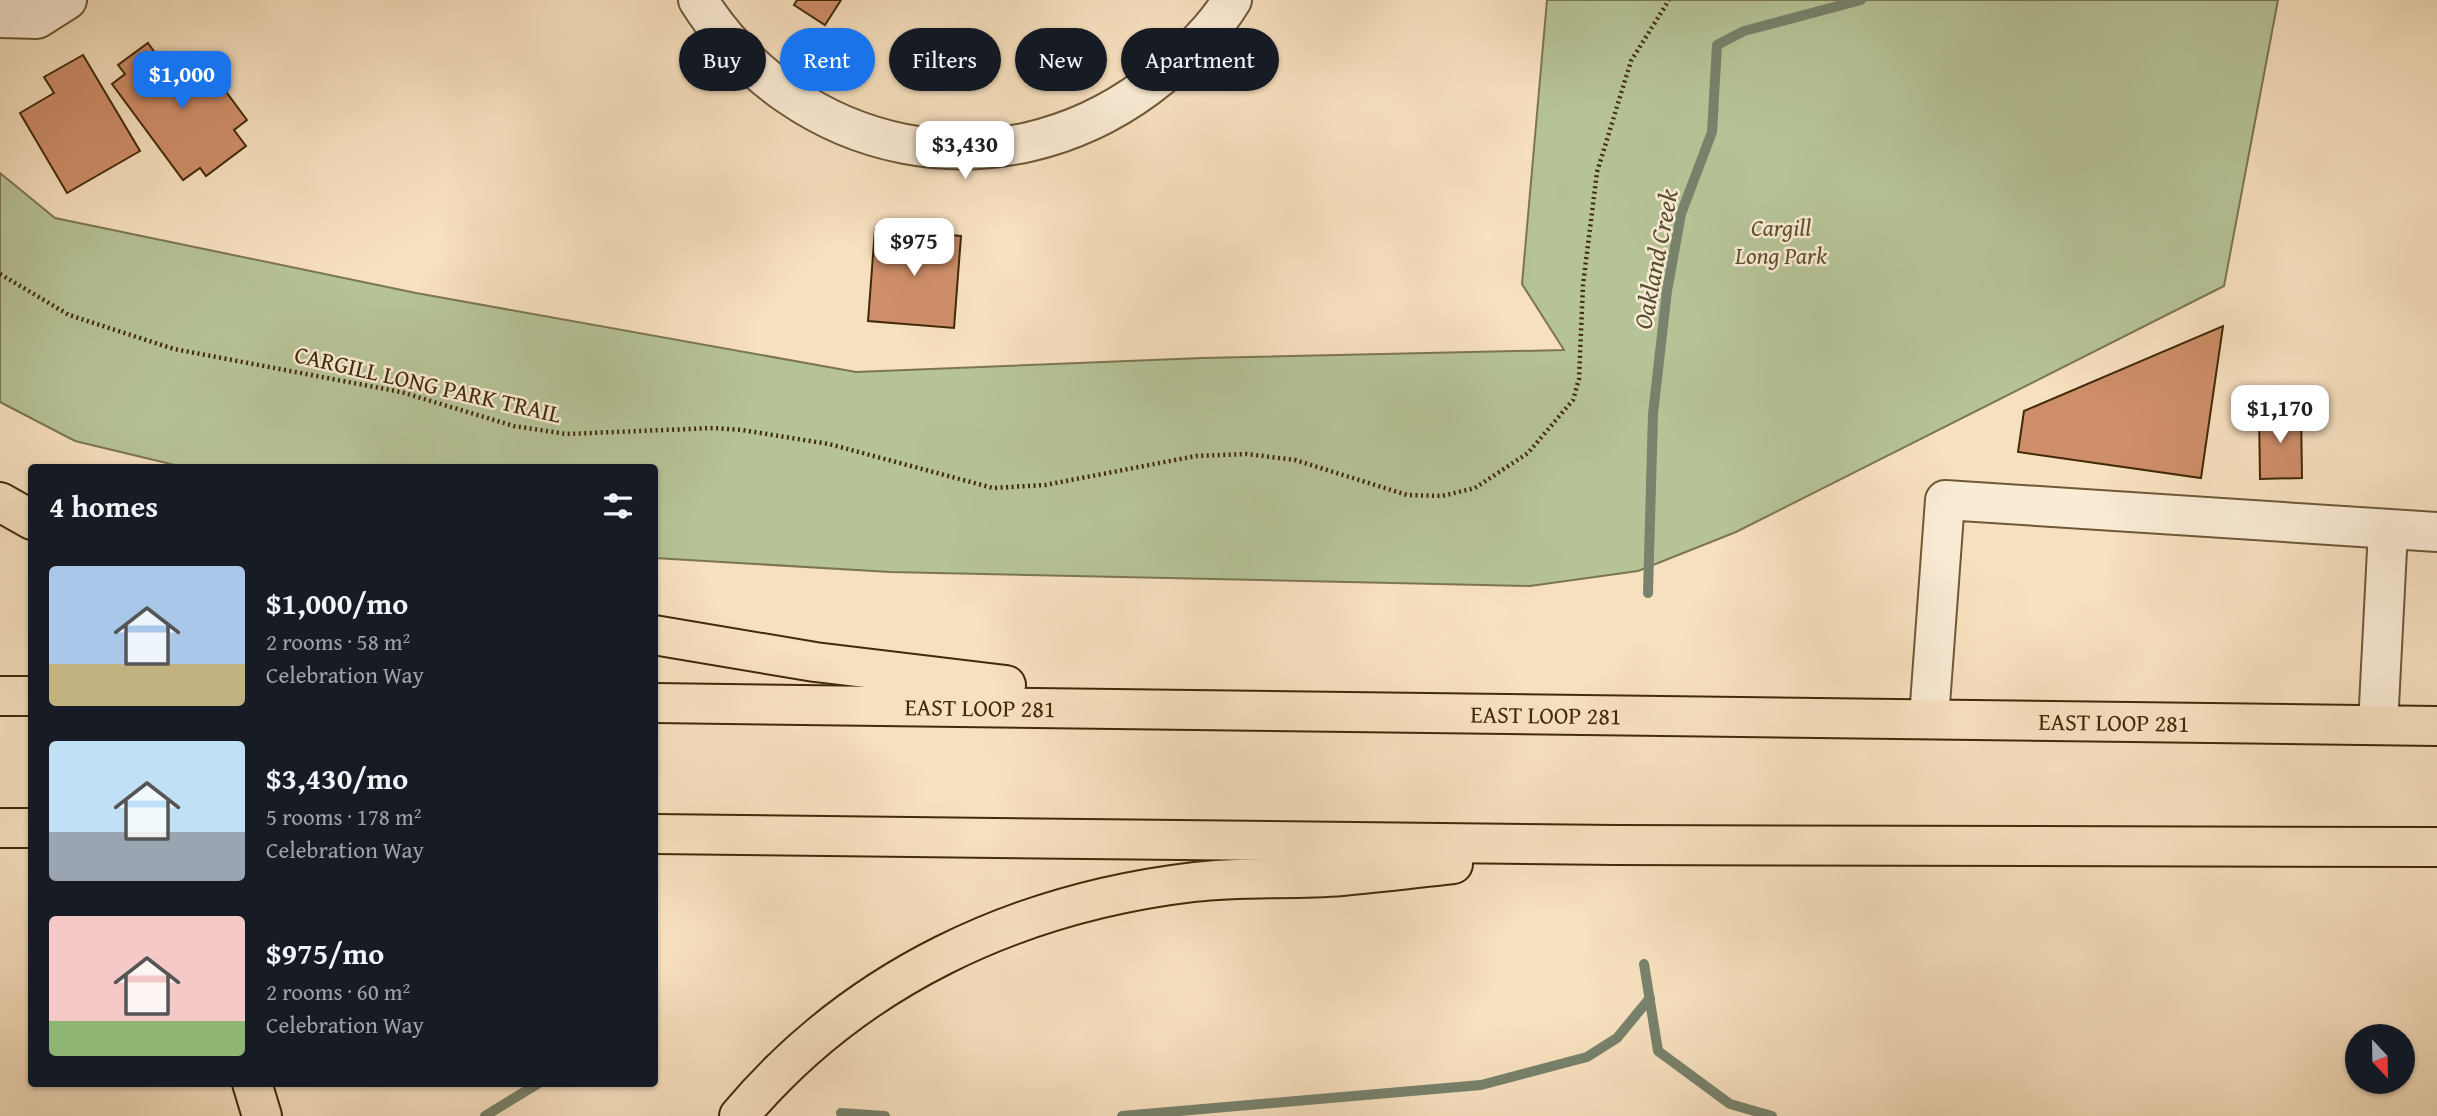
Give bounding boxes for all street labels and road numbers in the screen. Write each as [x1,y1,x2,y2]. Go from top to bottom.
street label: CARGILL LONG PARK TRAIL [291,336,565,432]
street label: EAST LOOP 281 [904,689,1056,726]
street label: EAST LOOP 281 [1470,696,1622,733]
street label: EAST LOOP 281 [2038,703,2190,740]

